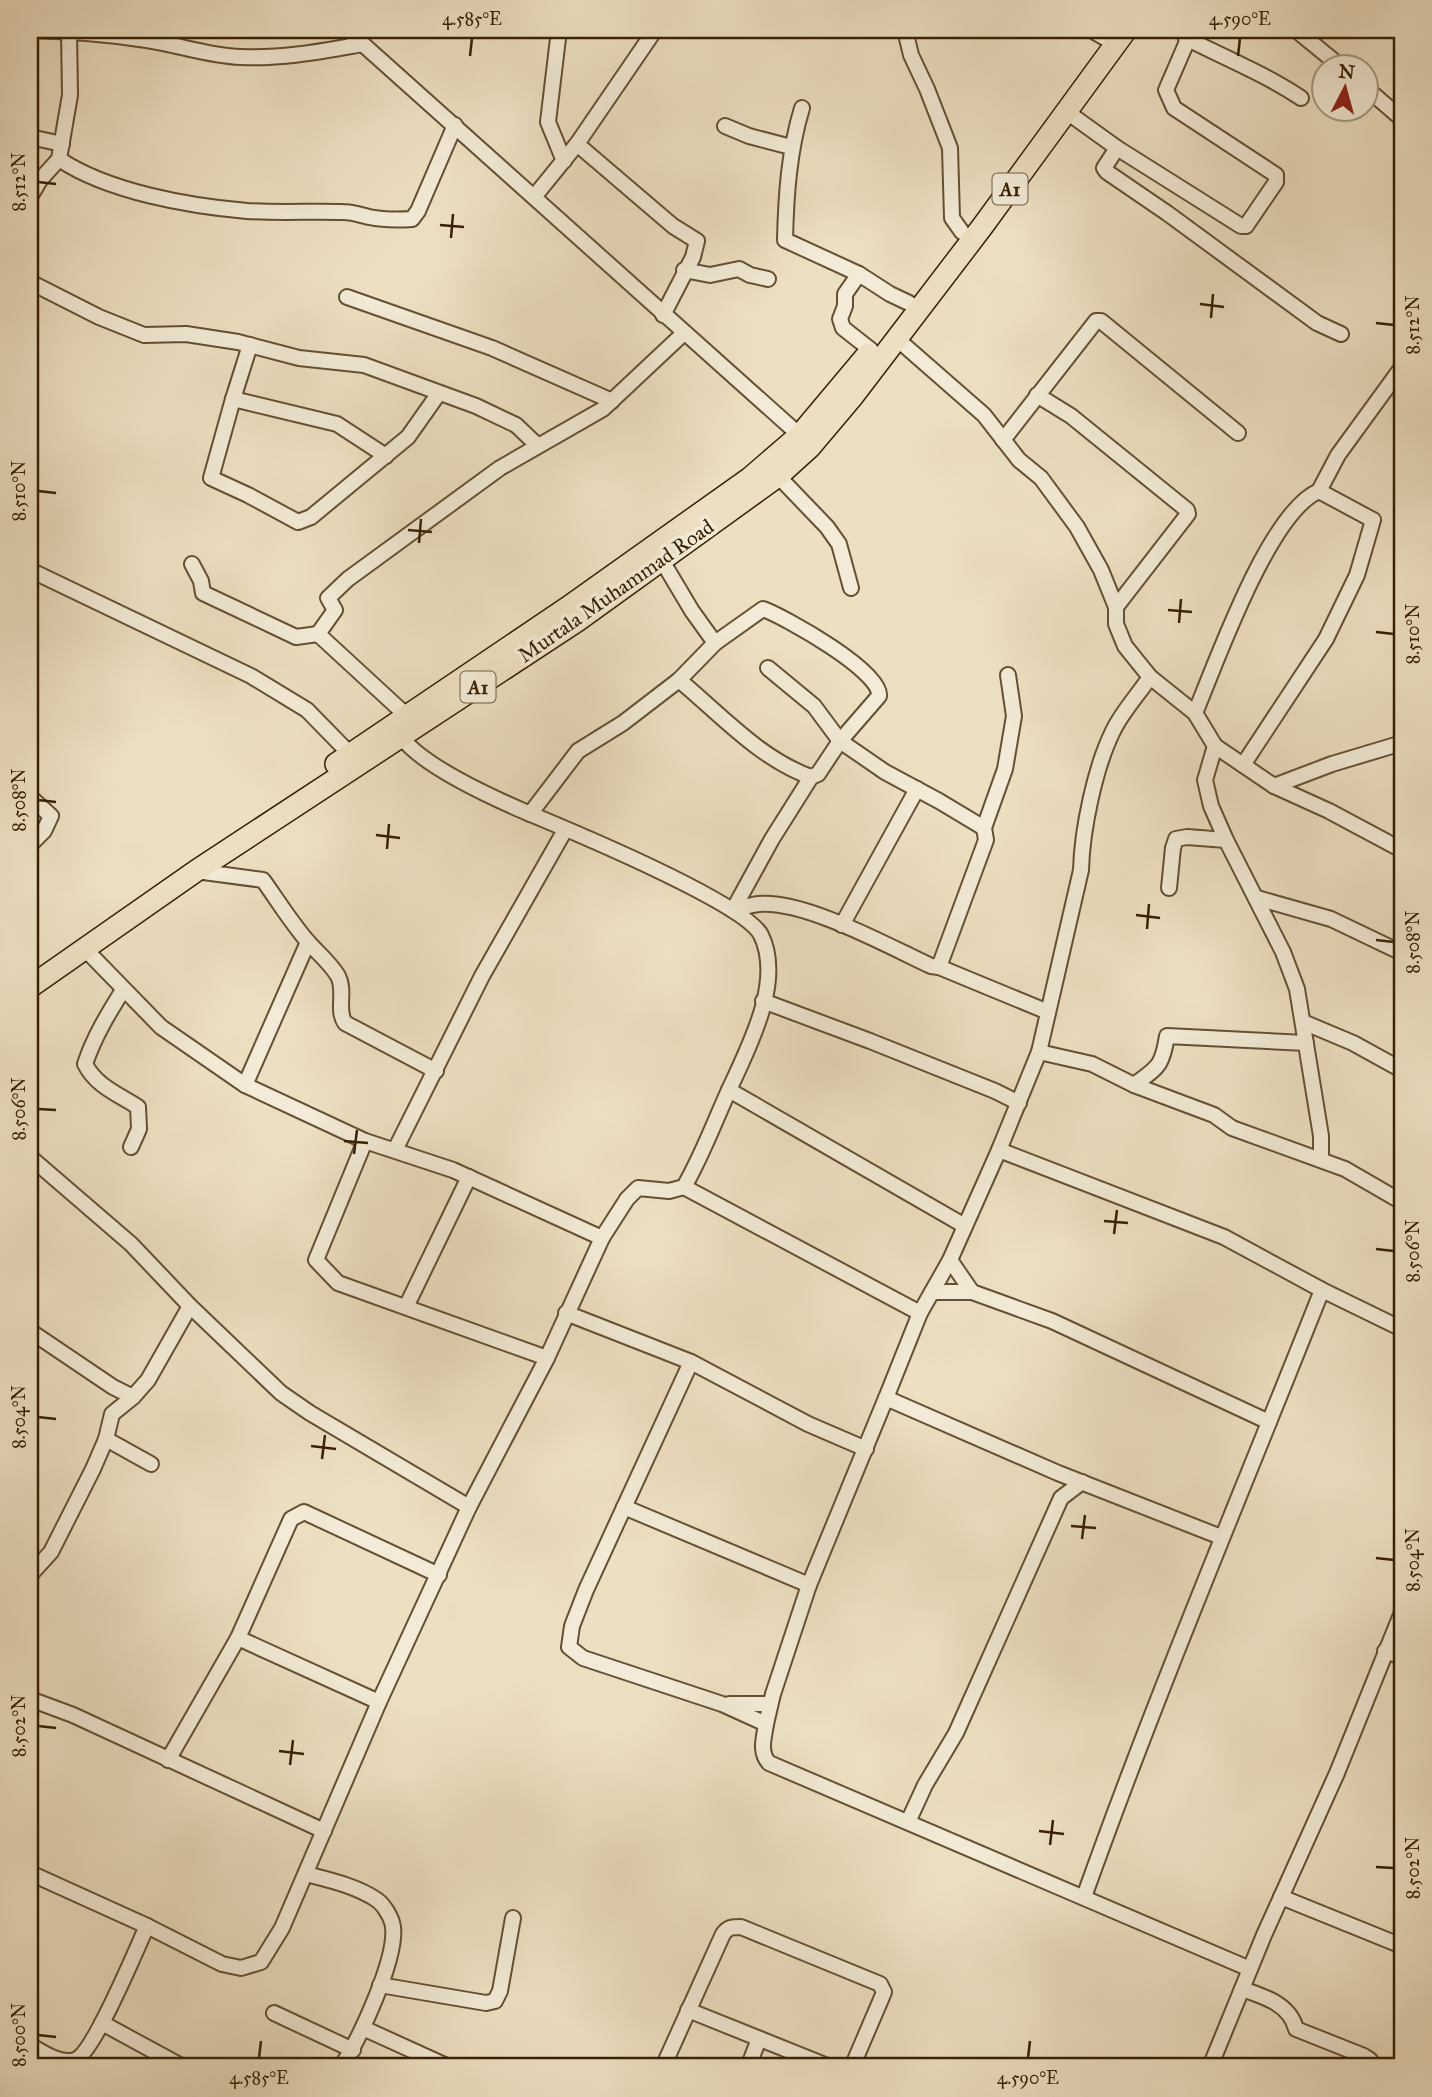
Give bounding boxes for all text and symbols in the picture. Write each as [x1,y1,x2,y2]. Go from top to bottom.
text: 4.585°E [442,8,502,30]
text: 4.590°E [1209,8,1271,30]
north arrow [1310,52,1380,122]
text: N [1338,59,1356,84]
text: 8.512°N [8,152,30,212]
road number: A1 [992,174,1028,204]
text: 8.512°N [1402,295,1424,355]
text: 8.510°N [8,461,30,521]
street label: Murtala Muhammad Road [513,513,719,668]
text: 8.510°N [1402,604,1424,664]
road number: A1 [461,672,496,702]
text: 8.508°N [8,768,30,832]
text: 8.508°N [1402,910,1424,974]
text: 8.506°N [8,1078,30,1140]
text: 8.506°N [1402,1220,1424,1282]
text: 8.504°N [8,1385,30,1449]
text: 8.504°N [1402,1528,1424,1592]
text: 8.502°N [8,1695,30,1757]
text: 8.502°N [1402,1837,1424,1899]
text: 8.500°N [8,2003,30,2067]
text: 4.585°E [229,2067,289,2089]
text: 4.590°E [997,2067,1059,2089]

